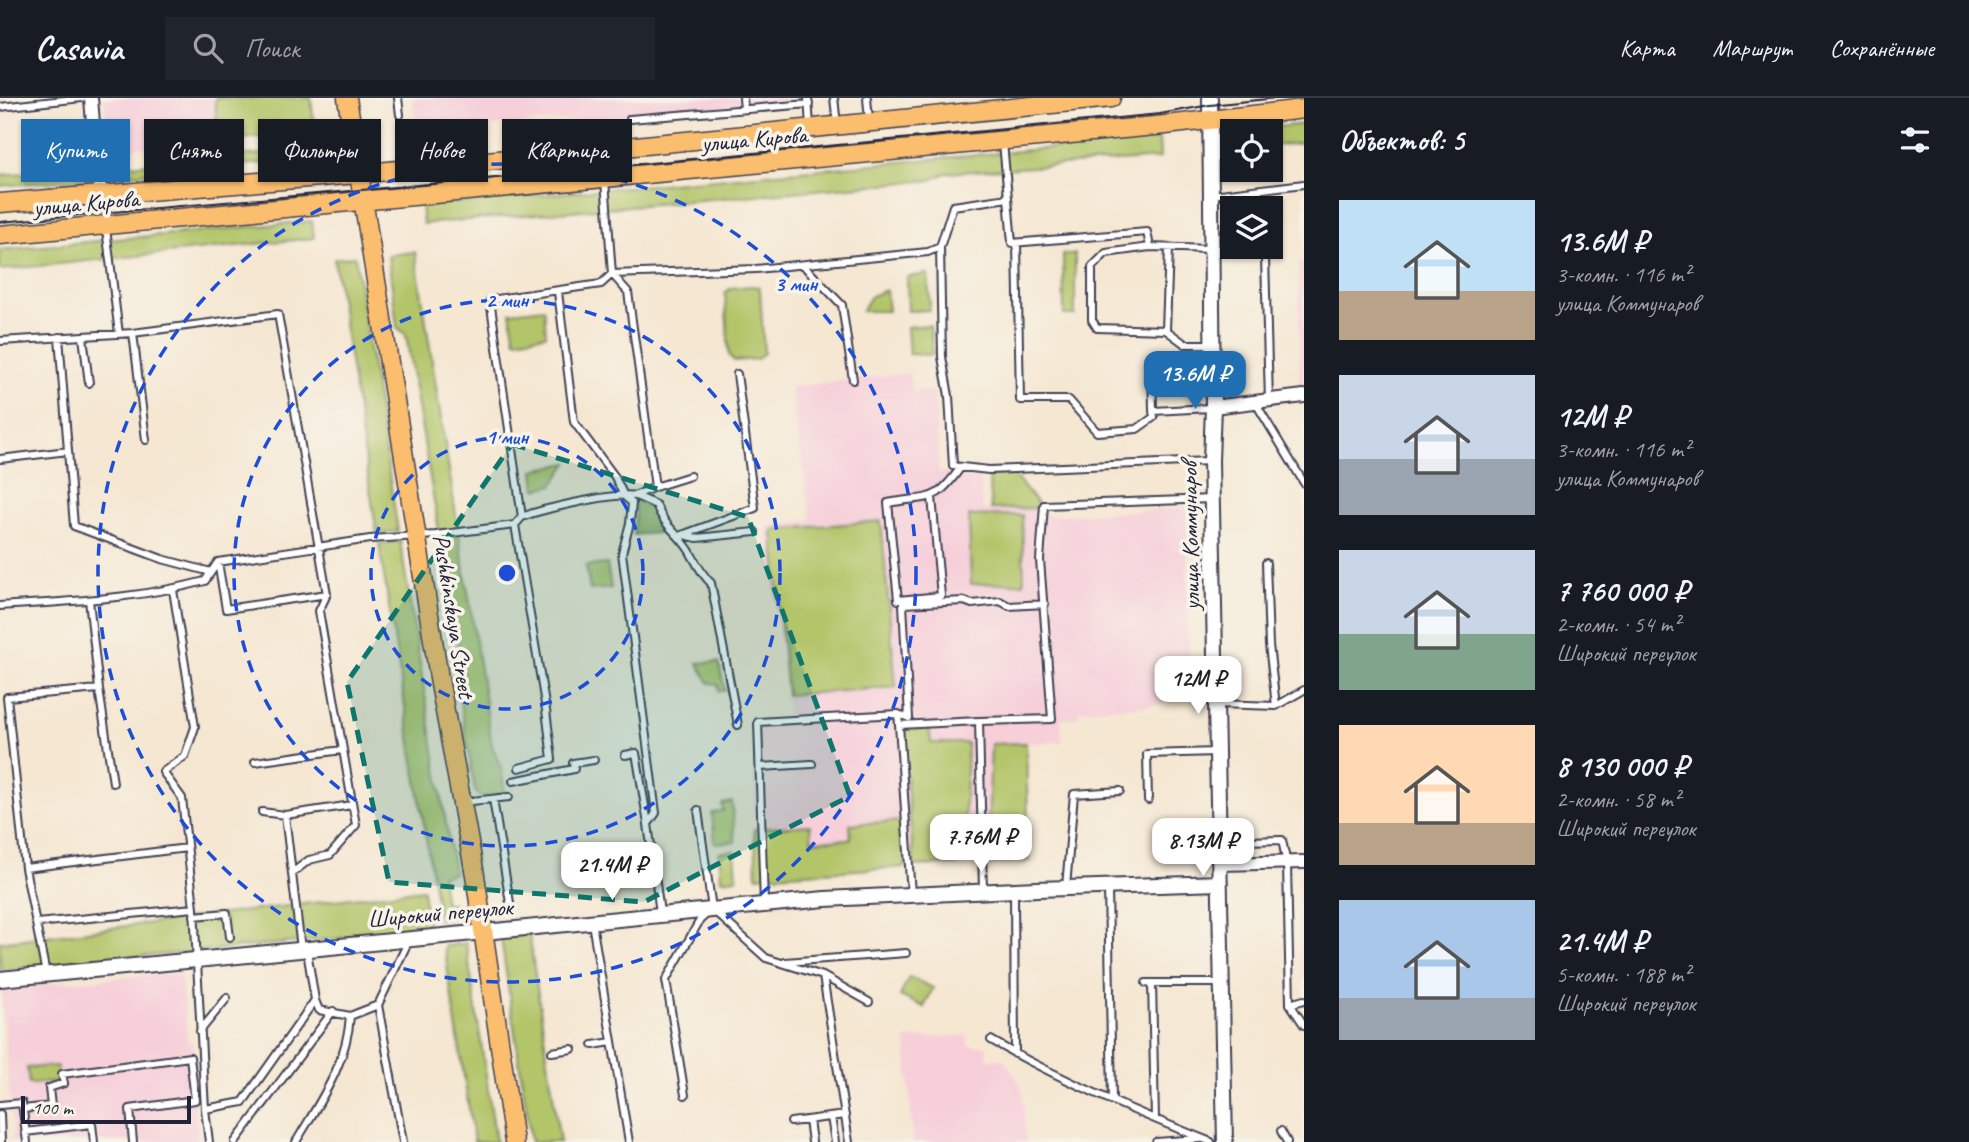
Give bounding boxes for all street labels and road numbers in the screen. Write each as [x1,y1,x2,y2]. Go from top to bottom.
street label: улица Кирова [698,119,810,159]
street label: улица Кирова [30,183,142,223]
street label: улица Коммунаров [1174,456,1206,613]
street label: Pushkinskaya Street [426,532,482,702]
street label: Широкий переулок [366,892,516,934]

